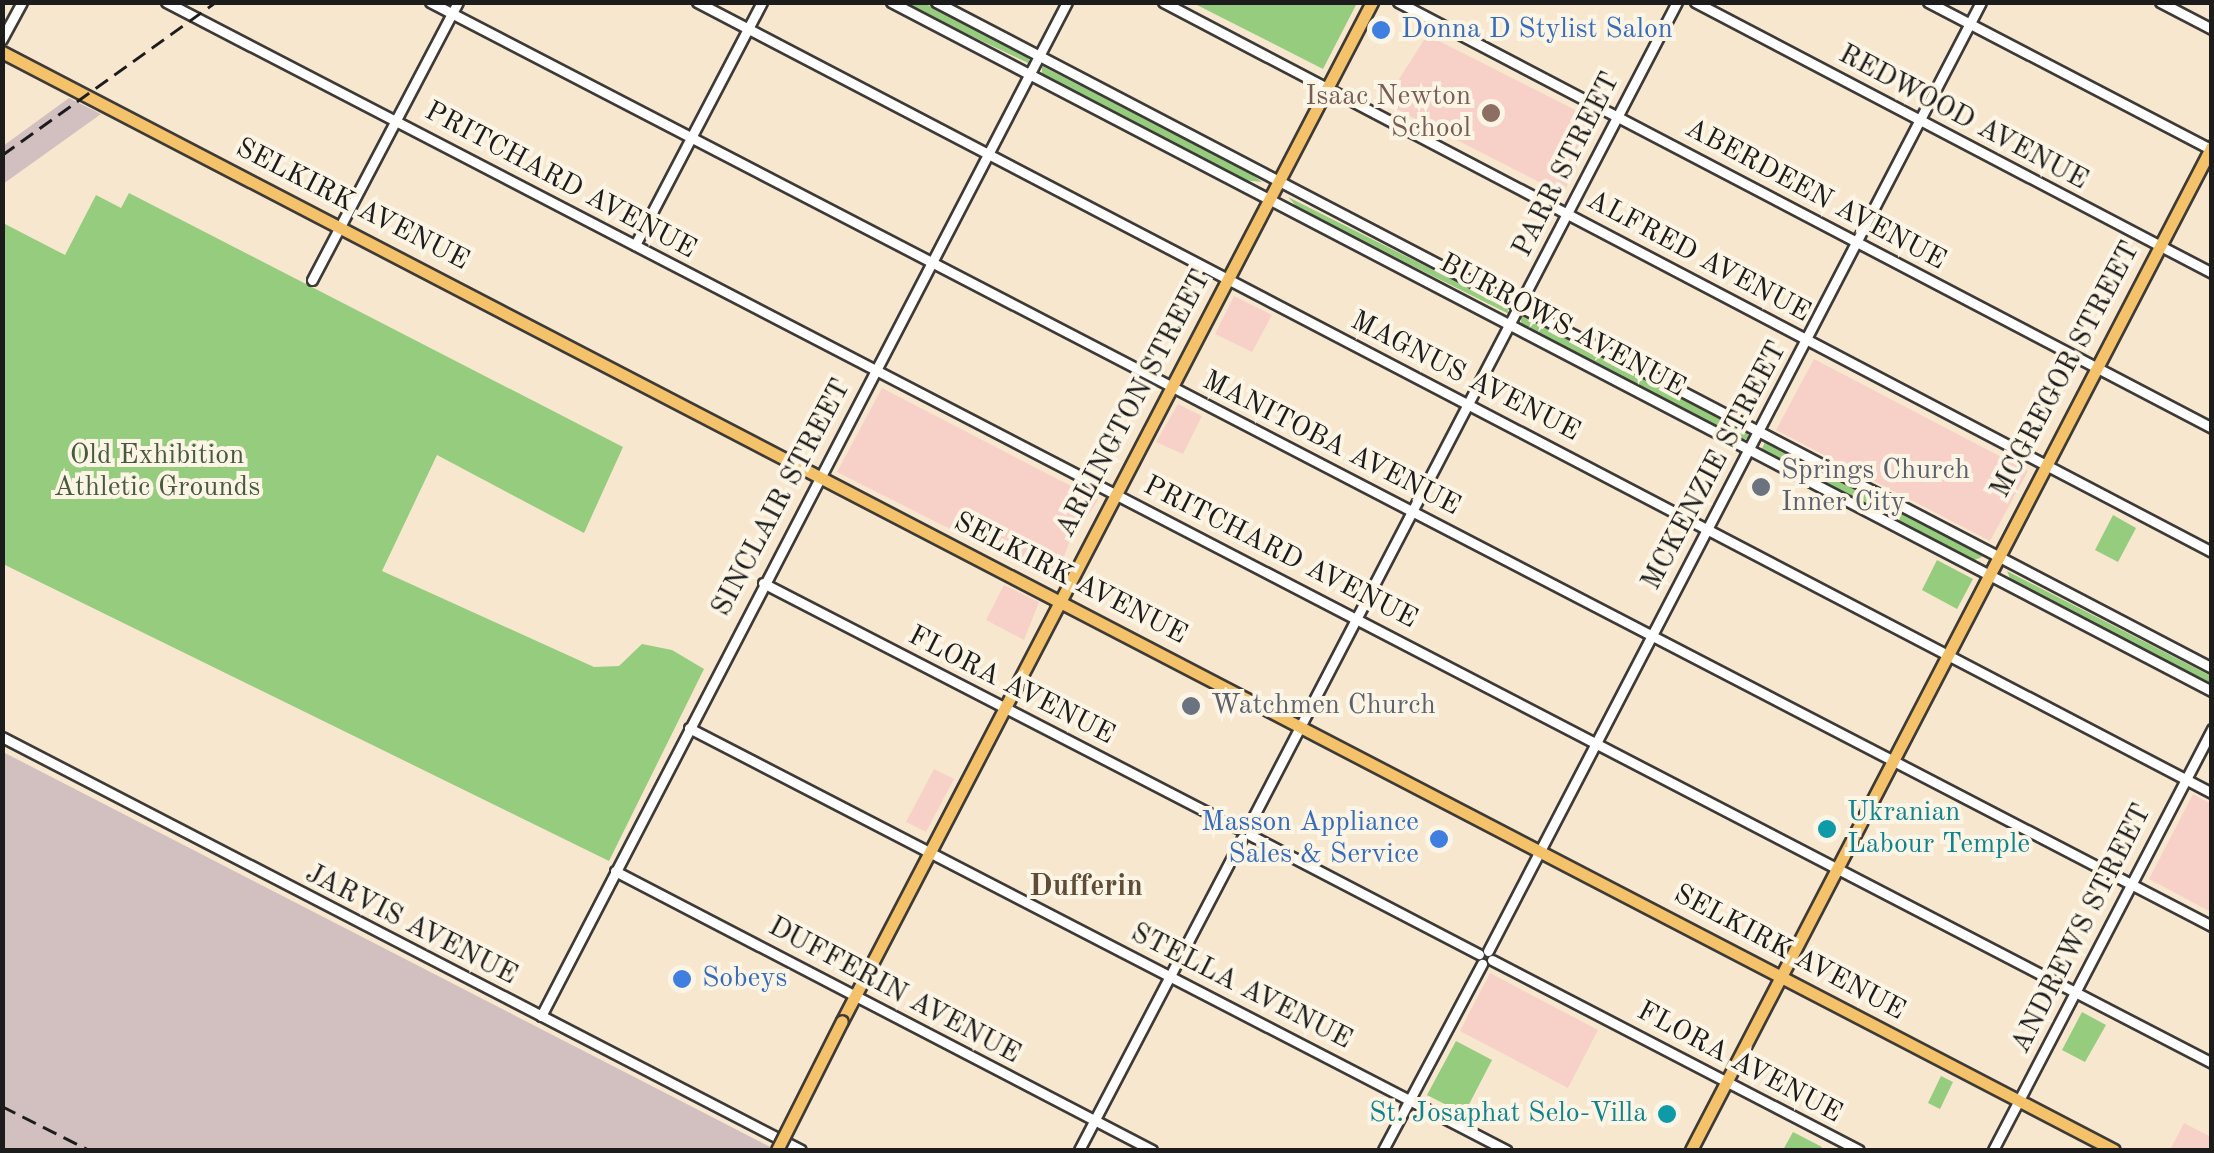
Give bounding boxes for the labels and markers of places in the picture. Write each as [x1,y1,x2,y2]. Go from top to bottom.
place label: Donna D Stylist Salon [1401,13,1673,47]
marker: Donna D Stylist Salon [1370,19,1392,41]
place label: Isaac Newton School [1305,80,1471,146]
marker: Isaac Newton School [1480,102,1502,124]
place label: Springs Church Inner City [1781,454,1970,520]
marker: Springs Church Inner City [1750,476,1772,498]
place label: Watchmen Church [1211,689,1436,723]
marker: Watchmen Church [1180,695,1202,717]
place label: Ukranian Labour Temple [1847,796,2030,862]
place label: Masson Appliance Sales & Service [1201,806,1419,872]
marker: Ukranian Labour Temple [1816,818,1838,840]
marker: Masson Appliance Sales & Service [1428,828,1450,850]
place label: Sobeys [702,962,787,996]
marker: Sobeys [671,968,693,990]
place label: St. Josaphat Selo-Villa [1369,1097,1647,1131]
marker: St. Josaphat Selo-Villa [1656,1103,1678,1125]

